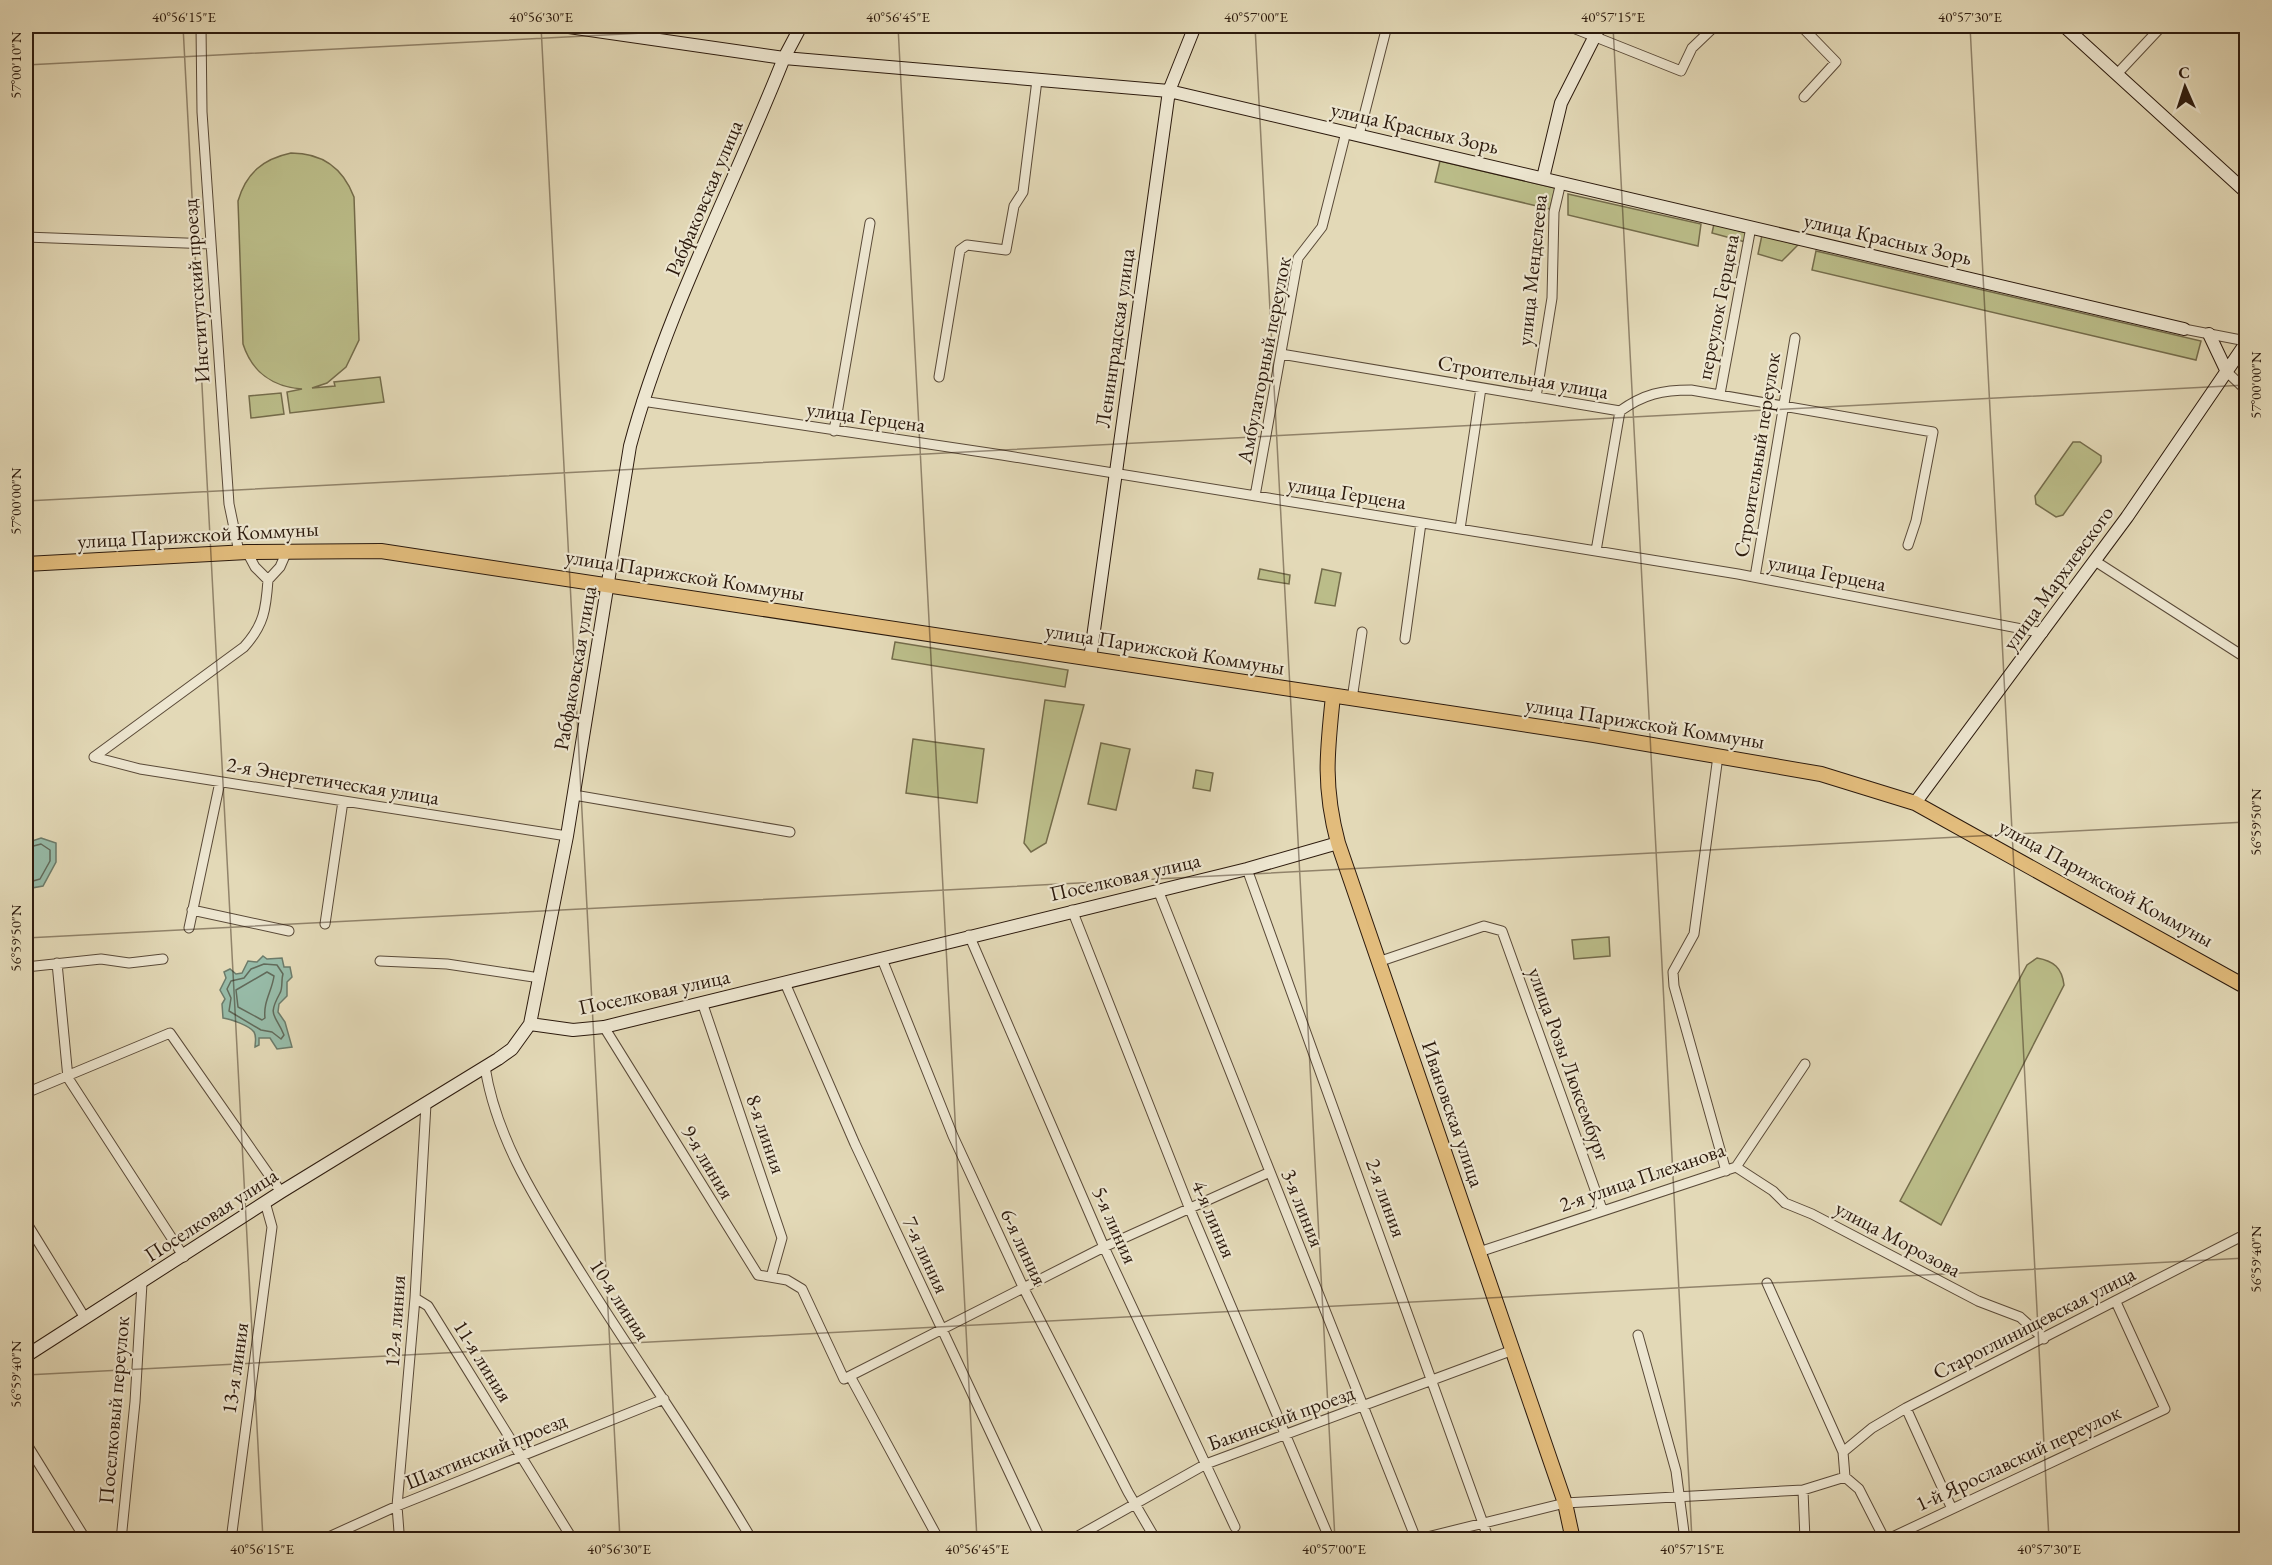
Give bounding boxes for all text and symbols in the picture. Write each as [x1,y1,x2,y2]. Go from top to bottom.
text: 40°56'15"E [152,7,217,26]
text: 40°56'30"E [509,7,574,26]
text: 40°56'45"E [866,7,931,26]
text: 40°57'00"E [1224,7,1289,26]
text: 40°57'15"E [1581,7,1646,26]
text: 40°57'30"E [1938,7,2003,26]
text: 57°00'10"N [6,31,25,99]
north arrow [2155,57,2215,117]
text: С [2178,62,2190,83]
street label: улица Красных Зорь [1328,95,1502,160]
street label: Рабфаковская улица [659,115,749,280]
street label: улица Менделеева [1510,192,1553,347]
street label: Институтский проезд [176,198,215,384]
street label: улица Красных Зорь [1801,206,1975,271]
street label: переулок Герцена [1690,231,1745,382]
street label: Ленинградская улица [1089,246,1141,429]
street label: Амбулаторный переулок [1230,254,1297,467]
street label: Строительная улица [1436,348,1611,405]
street label: Строительный переулок [1727,351,1786,559]
text: 57°00'00"N [2246,351,2265,419]
street label: улица Герцена [805,395,928,438]
text: 57°00'00"N [6,467,25,535]
street label: улица Герцена [1286,470,1409,515]
street label: улица Мархлевского [1996,500,2119,655]
street label: улица Парижской Коммуны [77,515,320,554]
street label: улица Парижской Коммуны [564,542,807,607]
street label: улица Герцена [1766,548,1889,597]
street label: Рабфаковская улица [547,583,602,752]
street label: улица Парижской Коммуны [1044,616,1287,681]
street label: улица Парижской Коммуны [1524,690,1767,755]
street label: 2-я Энергетическая улица [225,750,442,811]
text: 56°59'50"N [2246,788,2265,856]
street label: улица Парижской Коммуны [1994,812,2219,953]
street label: Поселковая улица [1047,846,1204,907]
text: 56°59'50"N [6,904,25,972]
street label: Поселковая улица [576,962,733,1021]
street label: улица Розы Люксембург [1522,964,1617,1165]
street label: Ивановская улица [1416,1037,1491,1191]
street label: 8-я линия [740,1091,793,1177]
street label: 9-я линия [676,1120,741,1204]
street label: 2-я улица Плеханова [1555,1135,1729,1218]
street label: 2-я линия [1360,1155,1413,1241]
street label: Поселковая улица [139,1161,283,1268]
street label: 3-я линия [1276,1165,1331,1251]
street label: 4-я линия [1186,1176,1243,1262]
street label: 5-я линия [1086,1182,1144,1268]
street label: улица Морозова [1831,1194,1966,1283]
street label: 6-я линия [995,1204,1054,1290]
street label: 7-я линия [897,1212,956,1298]
text: 56°59'40"N [2246,1225,2265,1293]
street label: 10-я линия [584,1254,657,1346]
street label: Староглинищевская улица [1928,1259,2140,1385]
street label: 12-я линия [378,1274,411,1368]
street label: Поселковый переулок [92,1315,135,1505]
street label: 11-я линия [448,1315,519,1407]
street label: 13-я линия [215,1320,254,1415]
text: 56°59'40"N [6,1340,25,1408]
street label: Бакинский проезд [1204,1378,1359,1457]
street label: 1-й Ярославский переулок [1911,1398,2125,1517]
street label: Шахтинский проезд [401,1406,571,1495]
text: 40°56'15"E [230,1539,295,1558]
text: 40°56'30"E [587,1539,652,1558]
text: 40°56'45"E [945,1539,1010,1558]
text: 40°57'00"E [1302,1539,1367,1558]
text: 40°57'15"E [1660,1539,1725,1558]
text: 40°57'30"E [2017,1539,2082,1558]

